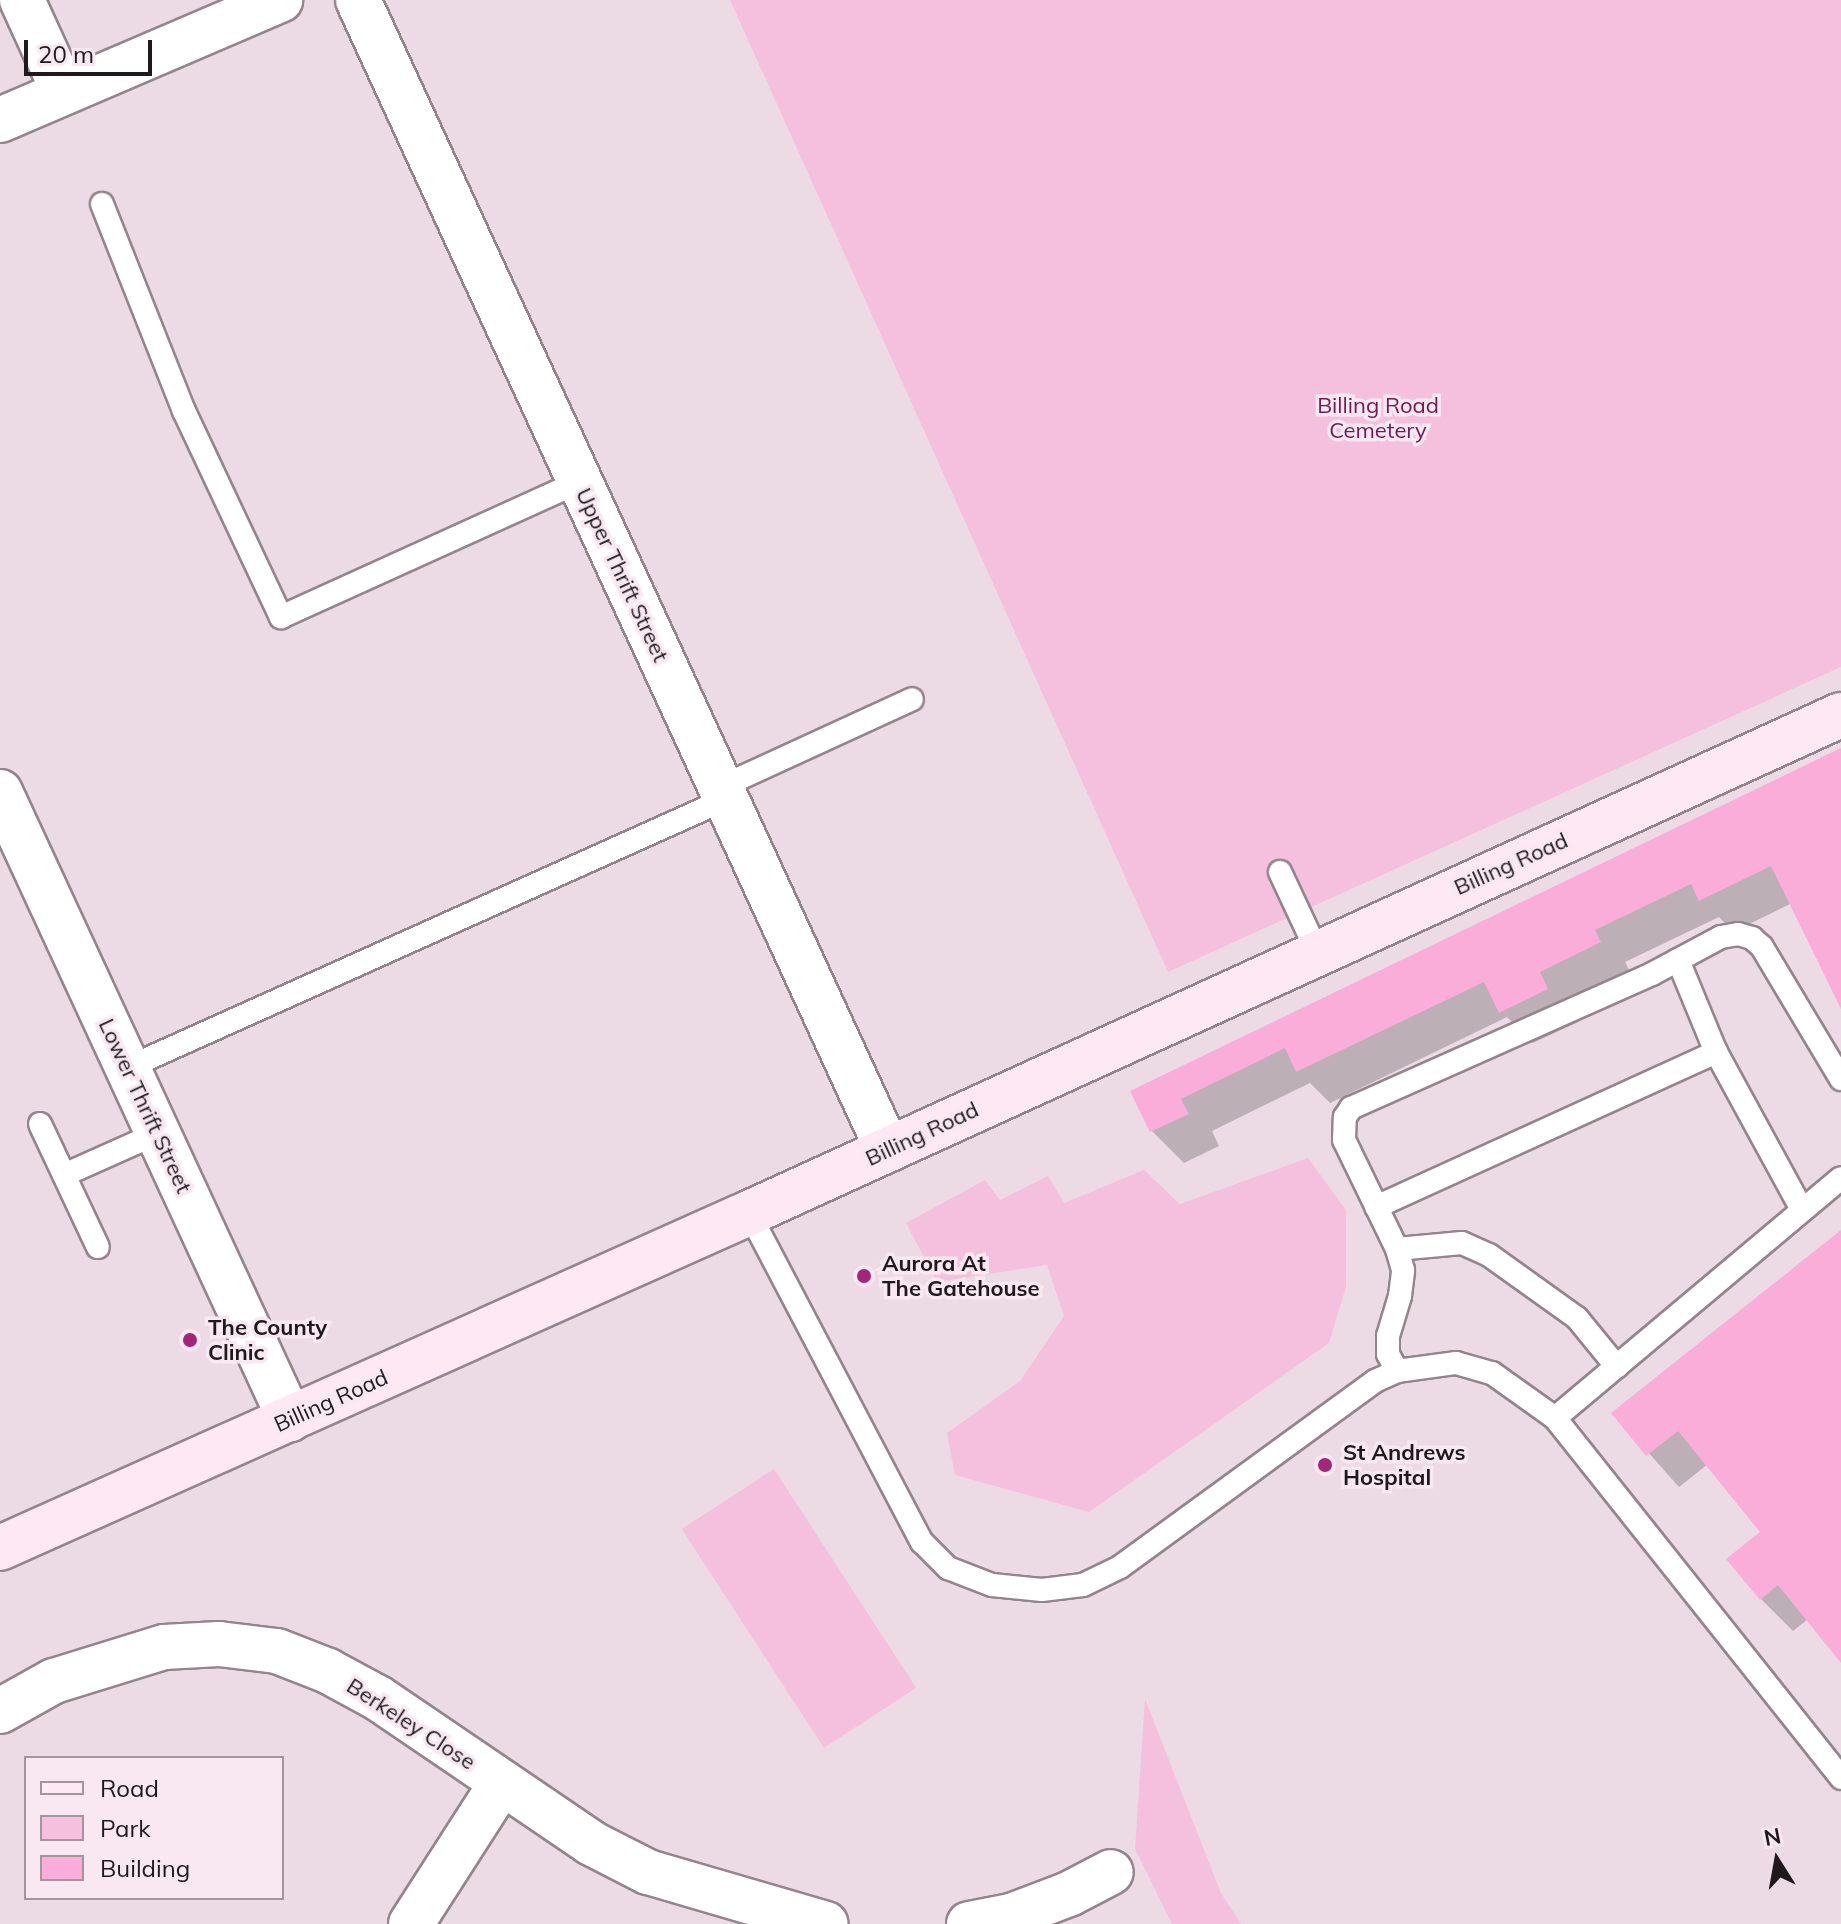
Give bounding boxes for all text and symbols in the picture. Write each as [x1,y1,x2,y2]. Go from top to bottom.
scale bar [28,24,156,74]
text: 20 m [38,39,94,69]
park label: Billing Road Cemetery [1317,392,1439,444]
street label: Upper Thrift Street [570,484,674,666]
street label: Billing Road [1450,827,1572,901]
street label: Lower Thrift Street [93,1015,197,1197]
street label: Billing Road [861,1096,983,1172]
place label: Aurora At The Gatehouse [882,1250,1040,1302]
marker: Aurora At The Gatehouse [853,1265,875,1287]
place label: The County Clinic [208,1314,327,1366]
marker: The County Clinic [179,1329,201,1351]
street label: Billing Road [270,1364,392,1438]
place label: St Andrews Hospital [1343,1439,1465,1490]
marker: St Andrews Hospital [1314,1454,1336,1476]
street label: Berkeley Close [342,1673,480,1775]
legend [24,1756,284,1900]
text: Road [100,1773,159,1803]
text: Park [100,1813,151,1843]
north arrow [1737,1820,1817,1900]
text: N [1762,1821,1783,1852]
text: Building [100,1853,190,1883]

